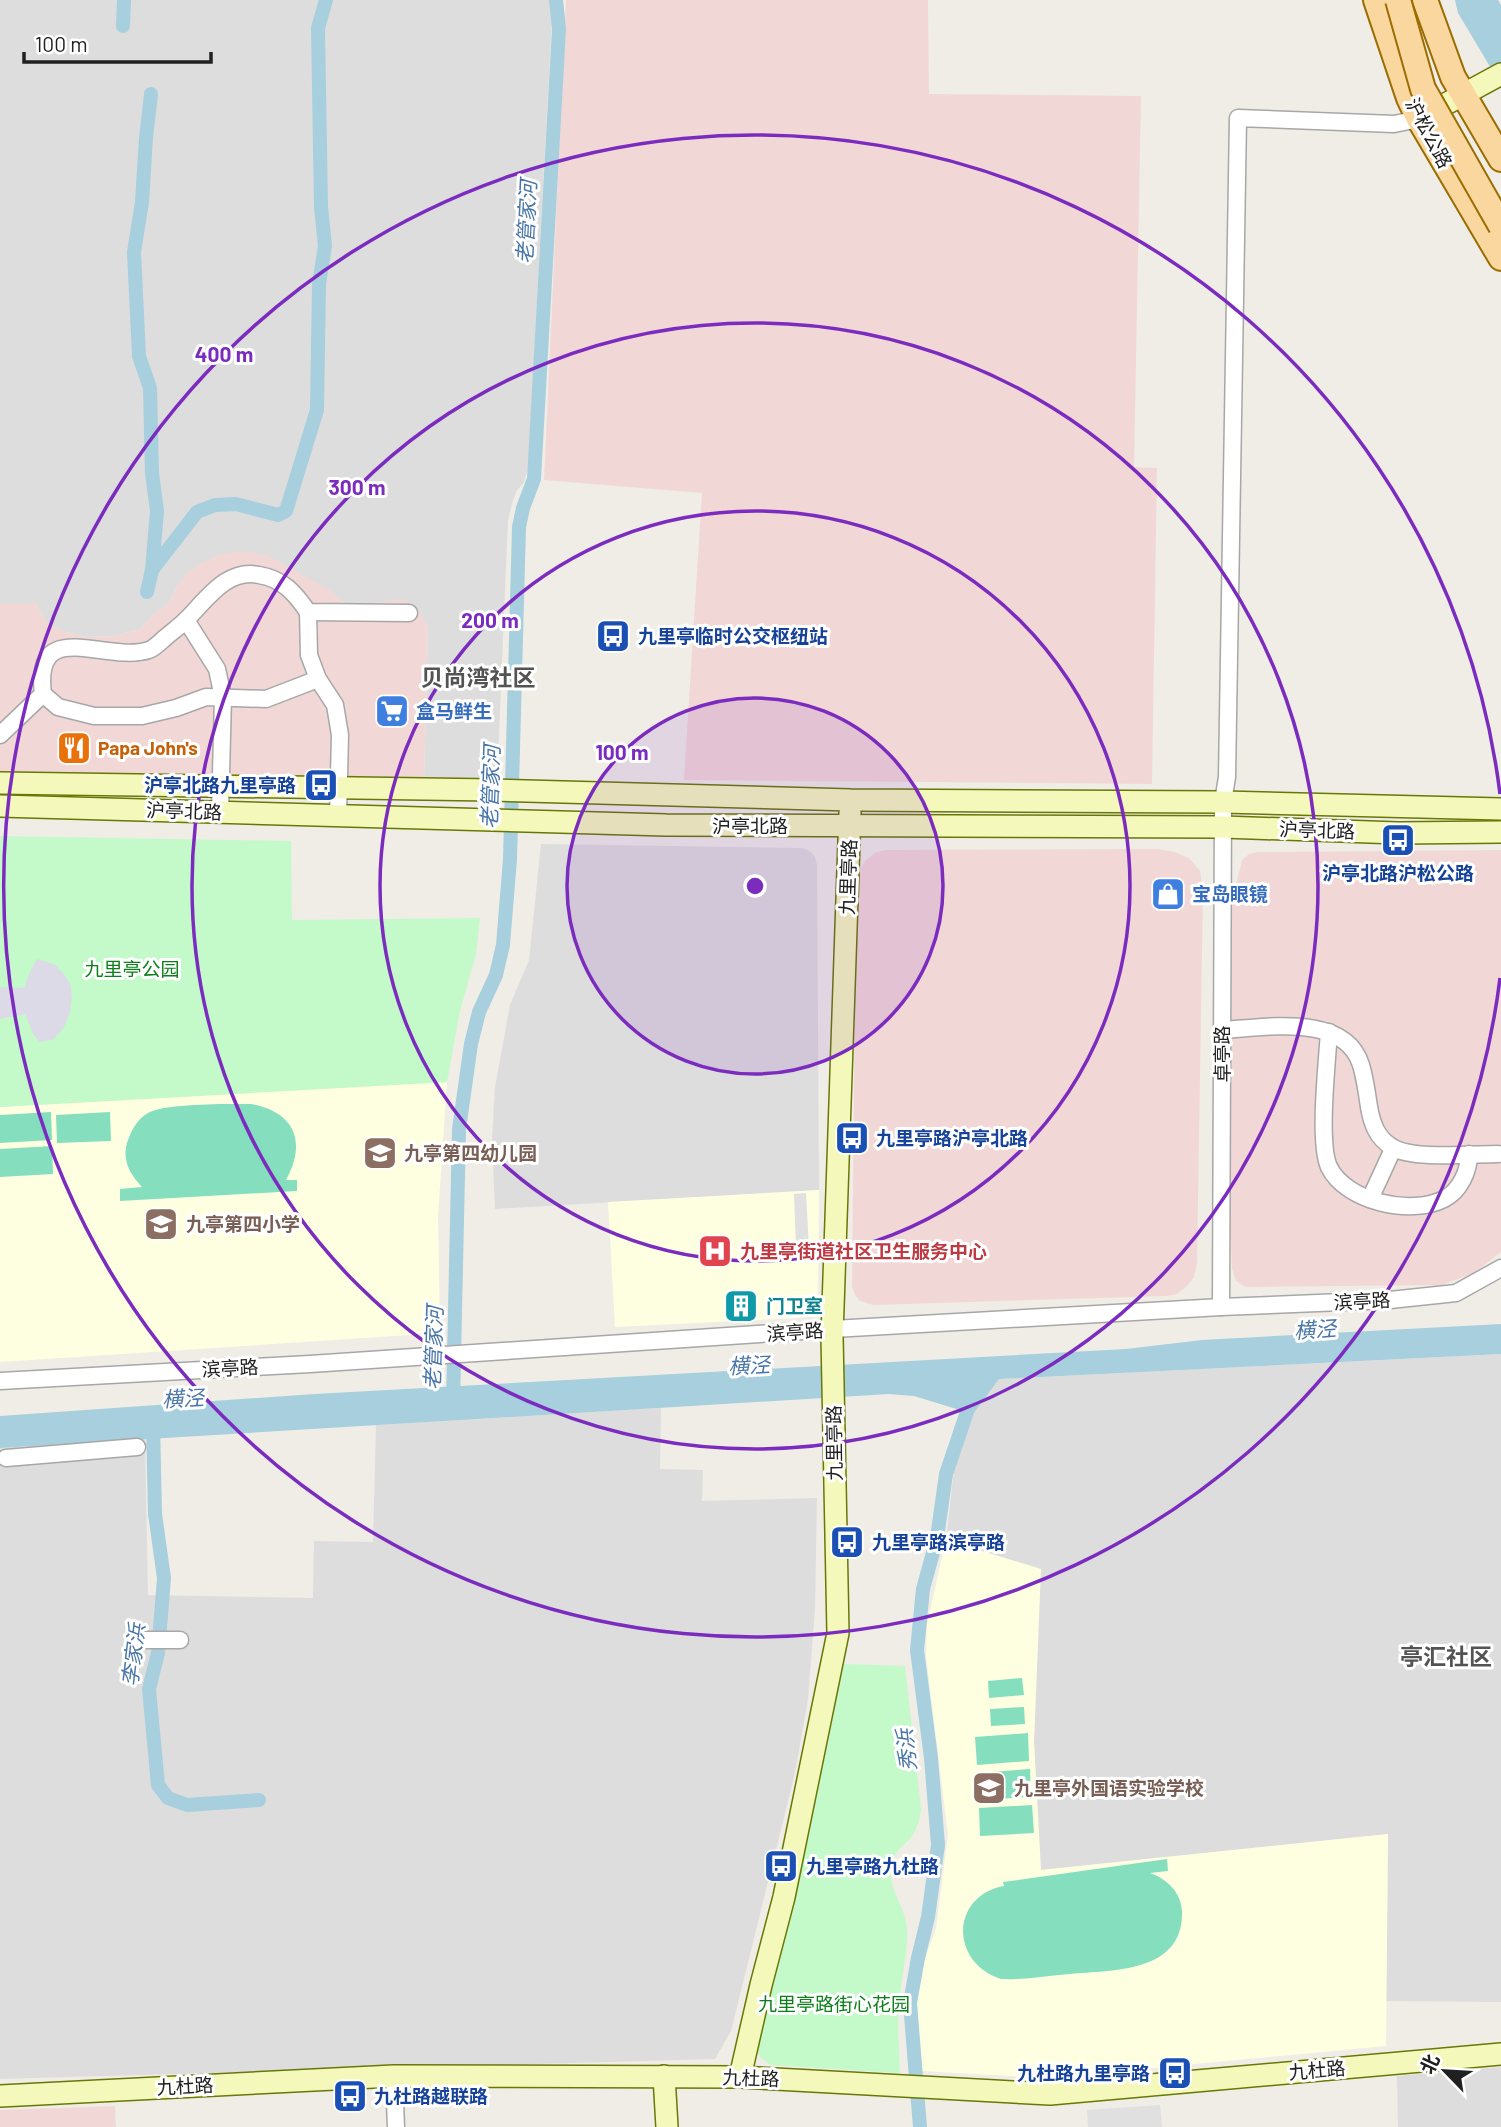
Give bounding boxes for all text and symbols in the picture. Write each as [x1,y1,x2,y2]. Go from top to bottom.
scale bar [24,21,212,65]
text: 100 m [35,31,88,56]
street label: 沪松公路 [1401,94,1457,172]
water label: 老管家河 [511,175,540,265]
text: 400 m [195,341,253,366]
text: 300 m [328,474,386,499]
text: 200 m [461,607,519,632]
bus stop icon: 九里亭临时公交枢纽站 [594,617,632,655]
place label: 九里亭临时公交枢纽站 [638,624,828,647]
district label: 贝尚湾社区 [421,663,536,691]
supermarket icon: 盒马鲜生 [373,692,411,730]
place label: 盒马鲜生 [416,699,492,722]
restaurant icon: Papa John's [55,729,93,767]
place label: Papa John's [98,736,198,759]
text: 100 m [595,739,649,764]
water label: 老管家河 [476,741,504,829]
bus stop icon: 沪亭北路九里亭路 [302,766,340,804]
place label: 沪亭北路九里亭路 [144,773,296,796]
street label: 沪亭北路 [146,798,222,823]
street label: 沪亭北路 [712,814,788,837]
street label: 沪亭北路 [1279,817,1355,842]
bus stop icon: 沪亭北路沪松公路 [1379,821,1417,859]
street label: 九里亭路 [835,839,860,915]
place label: 沪亭北路沪松公路 [1322,861,1474,884]
centre of rings [743,874,767,898]
shop icon: 宝岛眼镜 [1149,875,1187,913]
place label: 宝岛眼镜 [1192,882,1268,905]
park label: 九里亭公园 [84,957,180,980]
street label: 卓亭路 [1210,1025,1233,1083]
bus stop icon: 九里亭路沪亭北路 [833,1119,871,1157]
place label: 九里亭路沪亭北路 [876,1126,1028,1149]
school or university icon: 九亭第四幼儿园 [361,1134,399,1172]
place label: 九亭第四幼儿园 [404,1141,537,1164]
school or university icon: 九亭第四小学 [142,1205,180,1243]
place label: 九亭第四小学 [186,1212,300,1235]
hospital icon: 九里亭街道社区卫生服务中心 [696,1232,734,1270]
place label: 九里亭街道社区卫生服务中心 [740,1239,987,1262]
building icon: 门卫室 [722,1287,760,1325]
street label: 滨亭路 [1333,1288,1391,1313]
place label: 门卫室 [766,1294,823,1317]
water label: 老管家河 [419,1302,447,1390]
water label: 横泾 [1293,1314,1339,1342]
street label: 滨亭路 [766,1318,824,1345]
water label: 横泾 [727,1351,773,1378]
street label: 滨亭路 [201,1355,259,1380]
water label: 横泾 [161,1384,207,1411]
street label: 九里亭路 [821,1405,846,1481]
bus stop icon: 九里亭路滨亭路 [828,1523,866,1561]
place label: 九里亭路滨亭路 [872,1530,1005,1553]
water label: 李家浜 [116,1620,149,1688]
district label: 亭汇社区 [1400,1642,1492,1670]
water label: 秀浜 [891,1726,920,1772]
school or university icon: 九里亭外国语实验学校 [970,1769,1008,1807]
place label: 九里亭外国语实验学校 [1014,1776,1204,1799]
bus stop icon: 九里亭路九杜路 [762,1847,800,1885]
place label: 九里亭路九杜路 [806,1854,939,1877]
park label: 九里亭路街心花园 [758,1992,910,2015]
north arrow [1410,2036,1480,2106]
text: 北 [1415,2050,1444,2077]
bus stop icon: 九杜路九里亭路 [1156,2054,1194,2092]
street label: 九杜路 [1288,2056,1346,2083]
place label: 九杜路九里亭路 [1017,2061,1150,2084]
street label: 九杜路 [722,2065,780,2090]
street label: 九杜路 [156,2073,214,2098]
bus stop icon: 九杜路越联路 [331,2077,369,2115]
place label: 九杜路越联路 [374,2084,488,2107]

